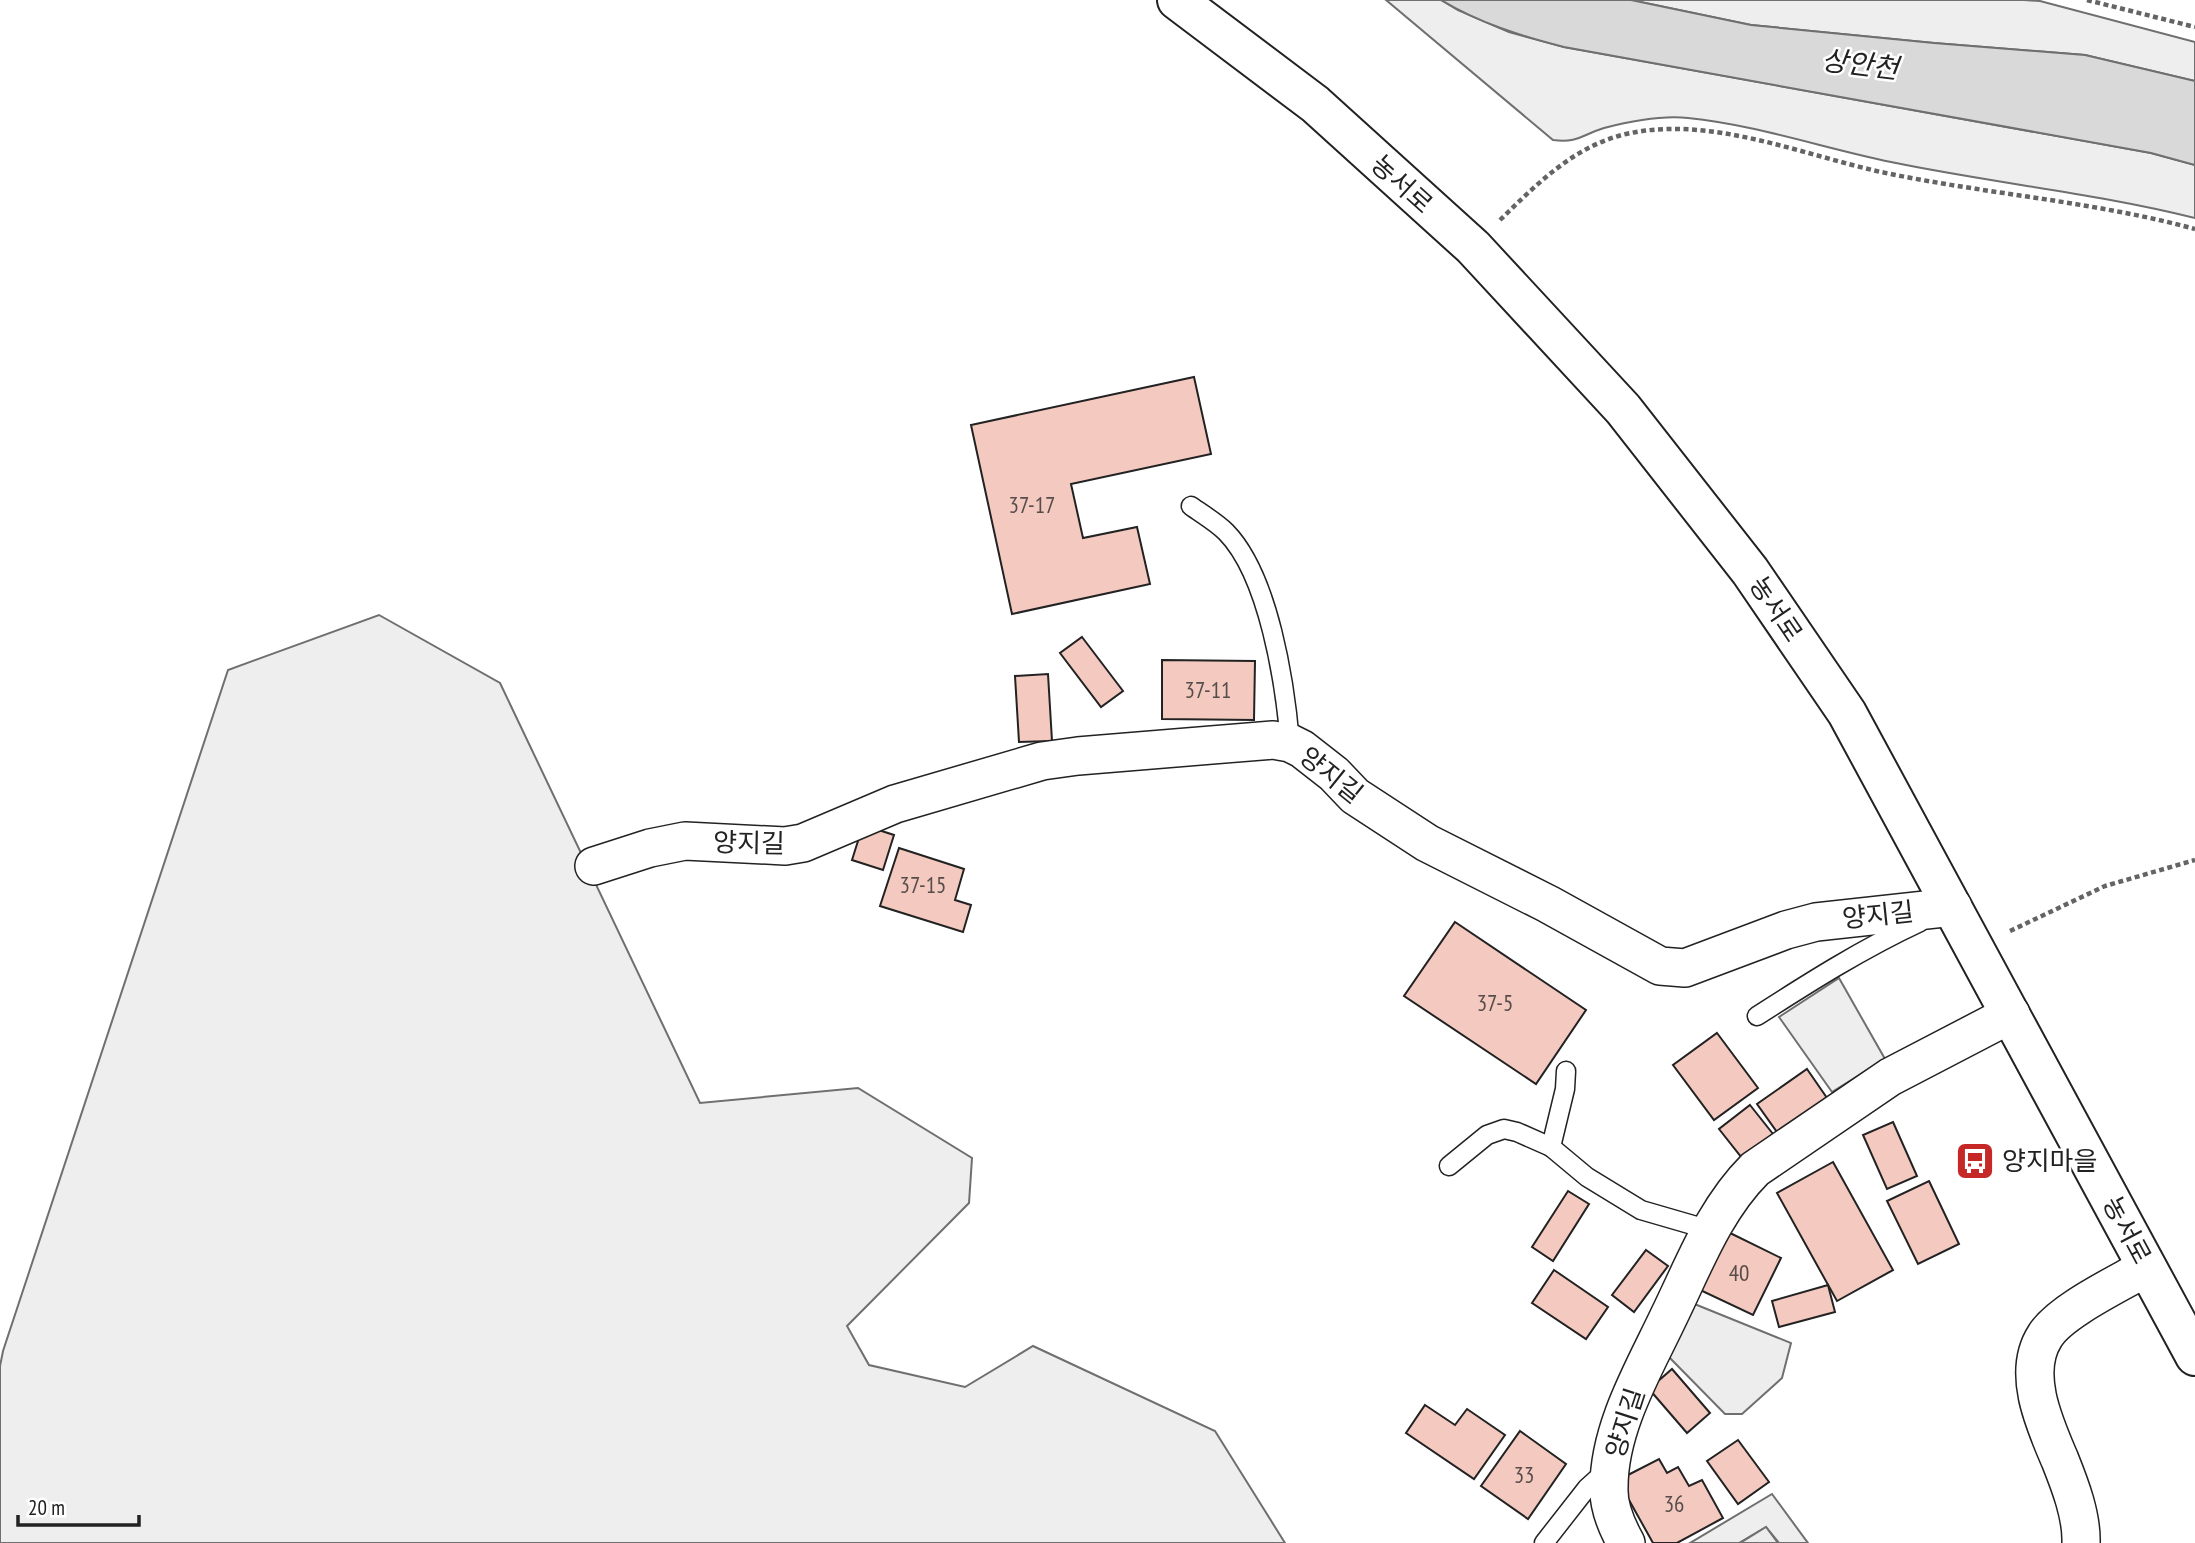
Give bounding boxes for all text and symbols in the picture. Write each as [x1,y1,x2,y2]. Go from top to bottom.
water label: 상안천 [1819,40,1904,87]
street label: 농서로 [1365,147,1440,220]
house number: 37-17 [1009,490,1055,519]
street label: 농서로 [1743,570,1810,648]
house number: 37-11 [1185,675,1231,704]
street label: 양지길 [1293,739,1370,810]
street label: 양지길 [713,825,785,860]
house number: 37-15 [900,870,946,899]
street label: 양지길 [1841,894,1915,935]
house number: 37-5 [1477,988,1513,1017]
bus stop icon: 양지마을 [1954,1140,1996,1182]
place label: 양지마을 [2002,1144,2098,1177]
street label: 농서로 [2096,1190,2159,1269]
house number: 40 [1729,1258,1749,1287]
street label: 양지길 [1598,1384,1651,1462]
house number: 33 [1514,1460,1534,1489]
scale bar [18,1484,138,1528]
house number: 36 [1664,1489,1684,1518]
text: 20 m [28,1494,65,1521]

